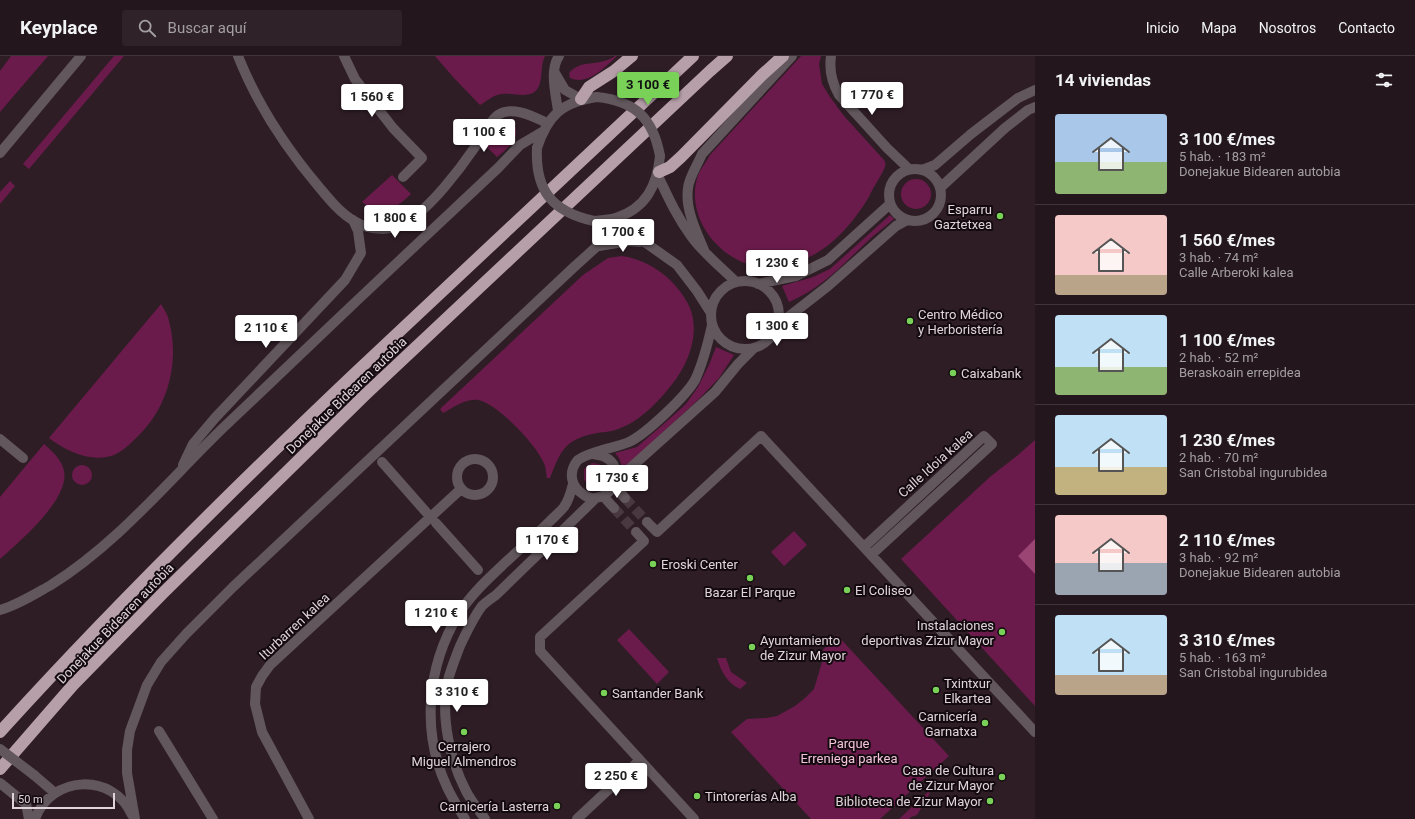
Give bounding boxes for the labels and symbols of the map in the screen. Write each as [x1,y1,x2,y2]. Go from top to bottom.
pin: 3 100 € [611,72,685,106]
pin: 1 770 € [835,82,909,116]
pin: 1 560 € [335,84,409,118]
pin: 1 100 € [447,119,521,153]
place label: Esparru Gaztetxea [934,202,992,232]
pin: 1 800 € [358,205,432,239]
marker: Esparru Gaztetxea [995,211,1005,221]
pin: 1 700 € [586,219,660,253]
pin: 1 230 € [740,250,814,284]
place label: Centro Médico y Herboristería [918,307,1003,337]
pin: 1 300 € [740,313,814,347]
pin: 2 110 € [229,315,303,349]
marker: Centro Médico y Herboristería [905,316,915,326]
street label: Donejakue Bidearen autobia [283,334,410,457]
place label: Caixabank [961,366,1022,381]
marker: Caixabank [948,368,958,378]
street label: Calle Idoia kalea [895,426,975,501]
pin: 1 730 € [580,465,654,499]
pin: 1 170 € [510,527,584,561]
place label: Eroski Center [661,557,738,572]
marker: Eroski Center [648,559,658,569]
street label: Donejakue Bidearen autobia [54,560,177,687]
marker: Bazar El Parque [745,573,755,583]
place label: El Coliseo [855,583,912,598]
place label: Bazar El Parque [704,585,796,600]
marker: El Coliseo [842,585,852,595]
street label: Iturbarren kalea [256,590,333,663]
pin: 1 210 € [399,600,473,634]
place label: Instalaciones deportivas Zizur Mayor [861,618,995,648]
marker: Instalaciones deportivas Zizur Mayor [997,627,1007,637]
place label: Ayuntamiento de Zizur Mayor [760,633,846,663]
marker: Ayuntamiento de Zizur Mayor [747,642,757,652]
place label: Txintxur Elkartea [944,676,991,706]
pin: 3 310 € [420,679,494,713]
marker: Txintxur Elkartea [931,685,941,695]
place label: Santander Bank [612,686,704,701]
marker: Santander Bank [599,688,609,698]
place label: Carnicería Garnatxa [918,709,977,739]
marker: Carnicería Garnatxa [980,718,990,728]
marker: Cerrajero Miguel Almendros [459,727,469,737]
park label: Parque Erreniega parkea [800,736,898,766]
place label: Cerrajero Miguel Almendros [411,739,517,769]
pin: 2 250 € [579,763,653,797]
place label: Casa de Cultura de Zizur Mayor [903,763,995,793]
marker: Casa de Cultura de Zizur Mayor [997,772,1007,782]
place label: Tintorerías Alba [705,789,796,804]
scale bar [12,791,115,810]
marker: Tintorerías Alba [692,791,702,801]
place label: Biblioteca de Zizur Mayor [836,794,983,809]
marker: Biblioteca de Zizur Mayor [985,796,995,806]
place label: Carnicería Lasterra [440,799,549,814]
marker: Carnicería Lasterra [552,801,562,811]

